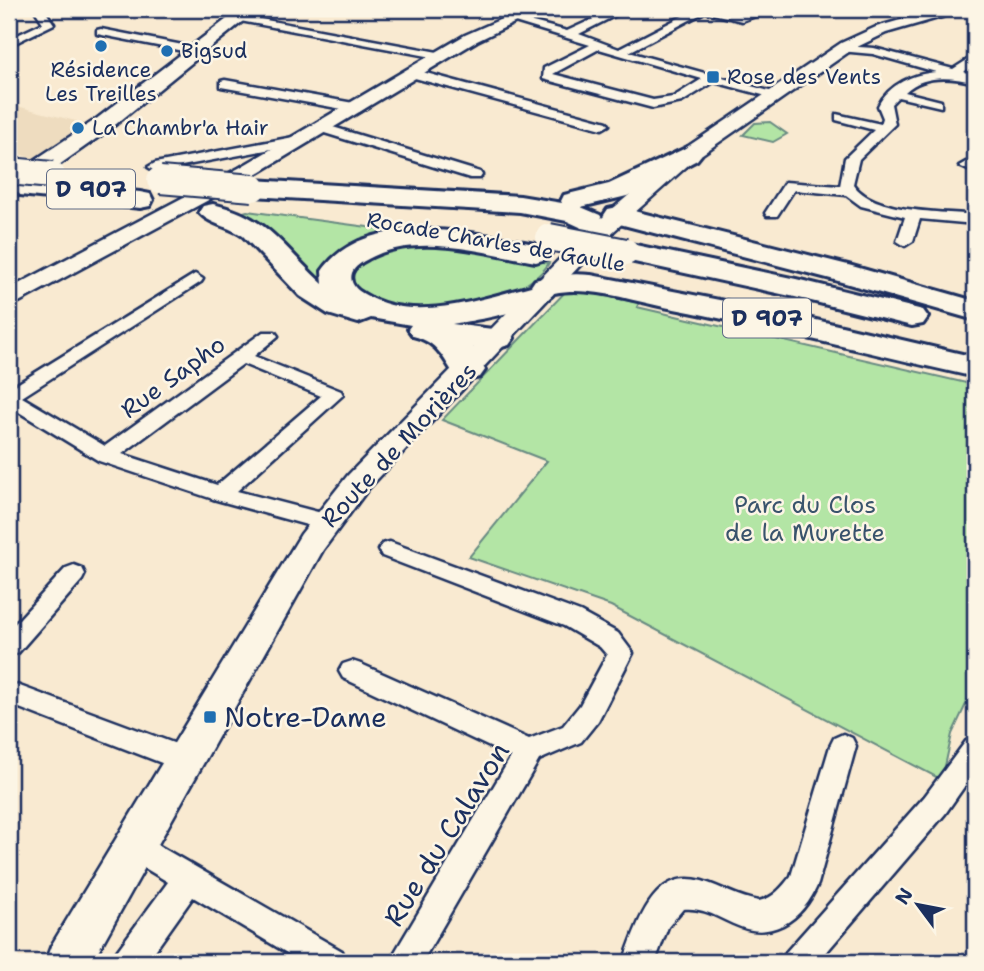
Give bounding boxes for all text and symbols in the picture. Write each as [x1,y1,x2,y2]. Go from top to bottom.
place label: Bigsud [181,37,247,65]
marker: Résidence Les Treilles [93,38,109,54]
marker: Bigsud [159,43,175,59]
place label: Résidence Les Treilles [45,56,157,108]
place label: Rose des Vents [727,63,881,91]
marker: Rose des Vents [705,69,721,85]
place label: La Chambr'a Hair [92,114,269,142]
marker: La Chambr'a Hair [70,120,86,136]
road number: D 907 [47,170,135,208]
street label: Rocade Charles de Gaulle [364,205,628,279]
road number: D 907 [723,298,811,338]
street label: Rue Sapho [114,328,232,426]
street label: Route de Morières [314,356,484,534]
park label: Parc du Clos de la Murette [725,489,885,549]
place label: Notre-Dame [224,698,387,736]
marker: Notre-Dame [202,709,218,725]
street label: Rue du Calavon [374,735,518,933]
north arrow [883,870,953,940]
text: N [889,883,919,909]

